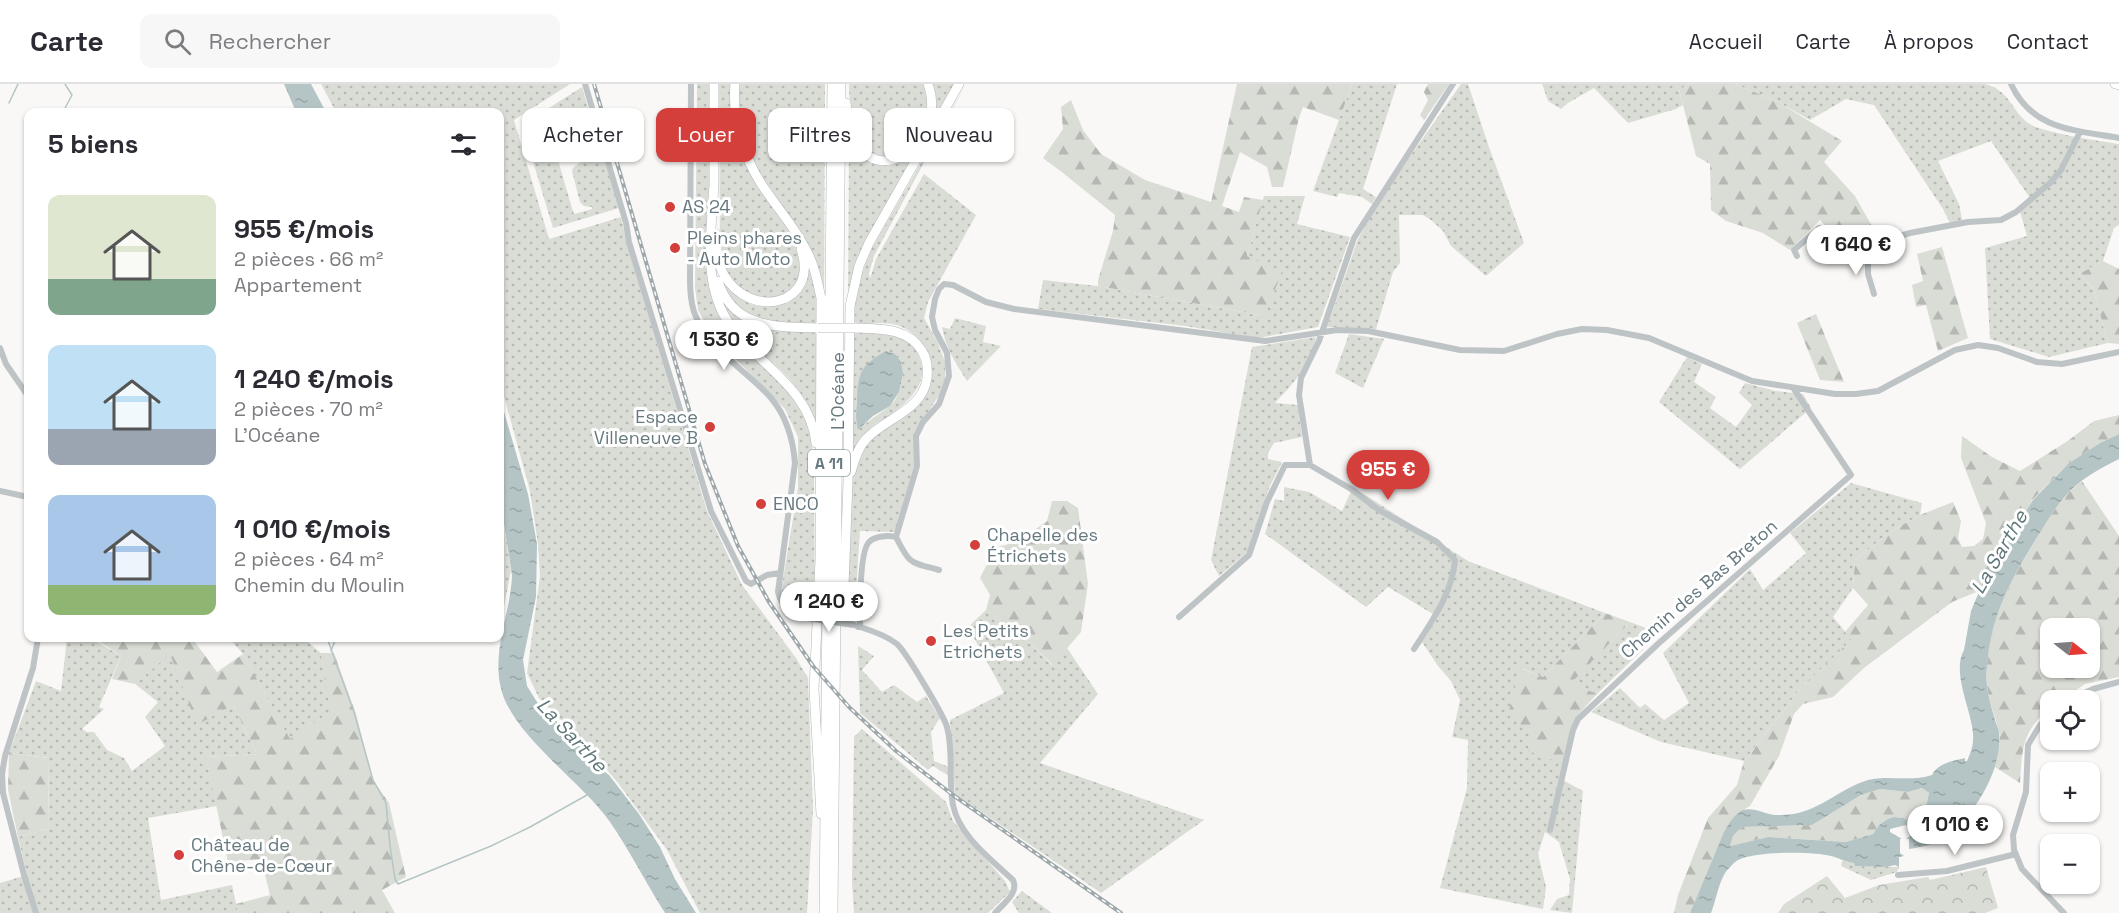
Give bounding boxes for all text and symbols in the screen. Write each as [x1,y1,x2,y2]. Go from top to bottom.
search box [140,14,560,68]
text: Carte [30,23,104,59]
icon: search [161,25,194,58]
text: Rechercher [209,27,331,55]
text: Accueil [1689,28,1763,55]
text: Carte [1796,28,1851,55]
text: À propos [1884,28,1974,55]
text: Contact [2007,28,2089,55]
chip: Acheter [522,108,644,162]
chip: Louer [656,108,756,162]
chip: Filtres [768,108,872,162]
chip: Nouveau [884,108,1014,162]
text: 5 biens [48,127,138,161]
icon: filters [447,128,480,161]
place label: AS 24 [682,195,731,218]
marker: AS 24 [663,200,677,214]
text: 955 €/mois [234,212,374,246]
icon: home [96,219,168,291]
pin: 1 640 € [1801,225,1911,276]
place label: Pleins phares - Auto Moto [687,226,802,270]
text: 1 640 € [1821,231,1891,257]
marker: Pleins phares - Auto Moto [668,241,682,255]
text: 2 pièces · 66 m² [234,246,383,272]
text: Appartement [234,272,362,298]
pin: 1 530 € [669,320,779,371]
text: 1 530 € [689,326,759,352]
street label: L’Océane [826,352,849,430]
text: 1 240 €/mois [234,362,394,396]
icon: home [96,369,168,441]
text: 2 pièces · 70 m² [234,396,383,422]
place label: Espace Villeneuve B [594,405,698,449]
marker: Espace Villeneuve B [703,420,717,434]
text: L’Océane [234,422,320,448]
road number: A 11 [808,450,850,476]
pin: 955 € [1346,450,1430,501]
text: 955 € [1361,456,1416,482]
place label: ENCO [773,492,819,515]
marker: ENCO [754,497,768,511]
water label: La Sarthe [1965,505,2034,598]
text: 1 010 €/mois [234,512,391,546]
street label: Chemin des Bas Breton [1616,514,1782,663]
icon: home [96,519,168,591]
place label: Chapelle des Étrichets [987,523,1098,567]
marker: Chapelle des Étrichets [968,538,982,552]
text: 2 pièces · 64 m² [234,546,384,572]
text: Chemin du Moulin [234,572,405,598]
pin: 1 240 € [774,582,884,633]
text: 1 240 € [794,588,864,614]
north arrow [2040,618,2100,678]
map controls [2040,618,2100,894]
place label: Les Petits Etrichets [943,619,1029,663]
marker: Les Petits Etrichets [924,634,938,648]
button: locate [2040,690,2100,750]
water label: La Sarthe [531,692,614,778]
button: + [2040,762,2100,822]
pin: 1 010 € [1900,805,2010,856]
text: 1 010 € [1921,811,1989,837]
place label: Château de Chêne-de-Cœur [191,833,333,877]
button: − [2040,834,2100,894]
marker: Château de Chêne-de-Cœur [172,848,186,862]

